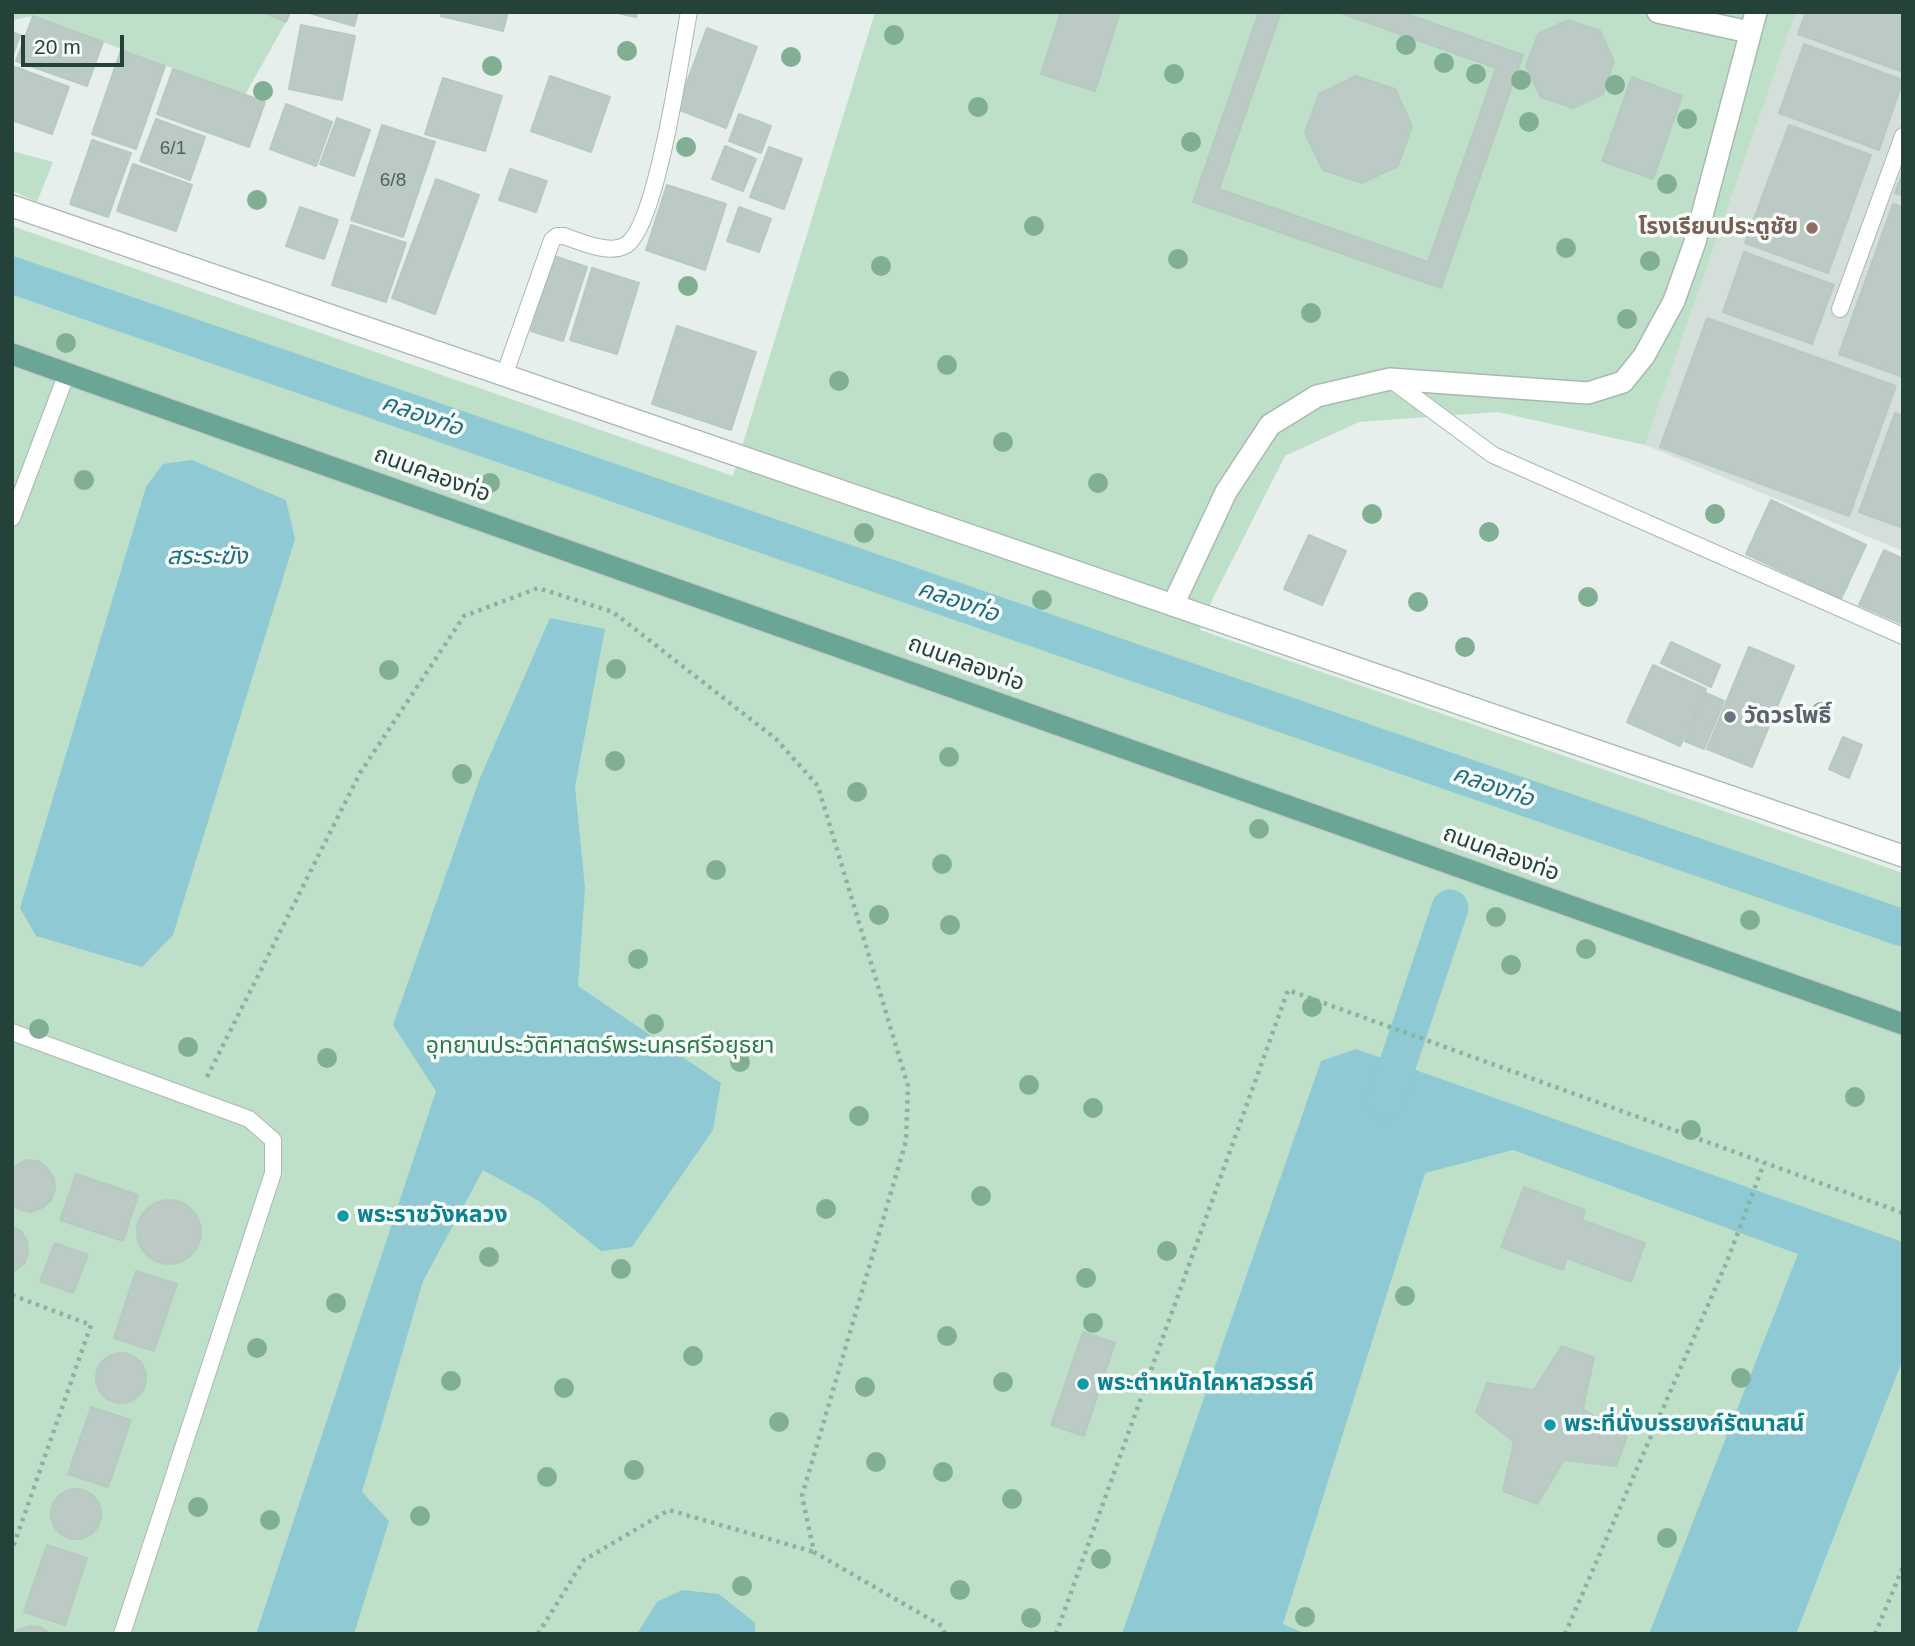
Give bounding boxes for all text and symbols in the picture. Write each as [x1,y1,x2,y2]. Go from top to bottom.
scale bar [24,21,128,65]
text: 20 m [34,35,81,58]
house number: 6/1 [160,138,186,160]
house number: 6/8 [380,170,406,192]
place label: โรงเรียนประตูชัย [1638,214,1798,242]
marker: โรงเรียนประตูชัย [1804,220,1820,236]
water label: คลองท่อ [378,389,466,443]
street label: ถนนคลองท่อ [370,441,494,509]
water label: สระระฆัง [167,543,247,571]
water label: คลองท่อ [914,575,1002,629]
street label: ถนนคลองท่อ [904,630,1028,698]
place label: วัดวรโพธิ์ [1744,703,1831,731]
marker: วัดวรโพธิ์ [1722,709,1738,725]
water label: คลองท่อ [1449,760,1537,814]
street label: ถนนคลองท่อ [1439,820,1563,888]
park label: อุทยานประวัติศาสตร์พระนครศรีอยุธยา [426,1033,774,1061]
place label: พระราชวังหลวง [357,1202,508,1230]
marker: พระราชวังหลวง [335,1208,351,1224]
place label: พระตำหนักโคหาสวรรค์ [1097,1370,1314,1398]
marker: พระตำหนักโคหาสวรรค์ [1075,1376,1091,1392]
place label: พระที่นั่งบรรยงก์รัตนาสน์ [1564,1411,1804,1439]
marker: พระที่นั่งบรรยงก์รัตนาสน์ [1542,1417,1558,1433]

